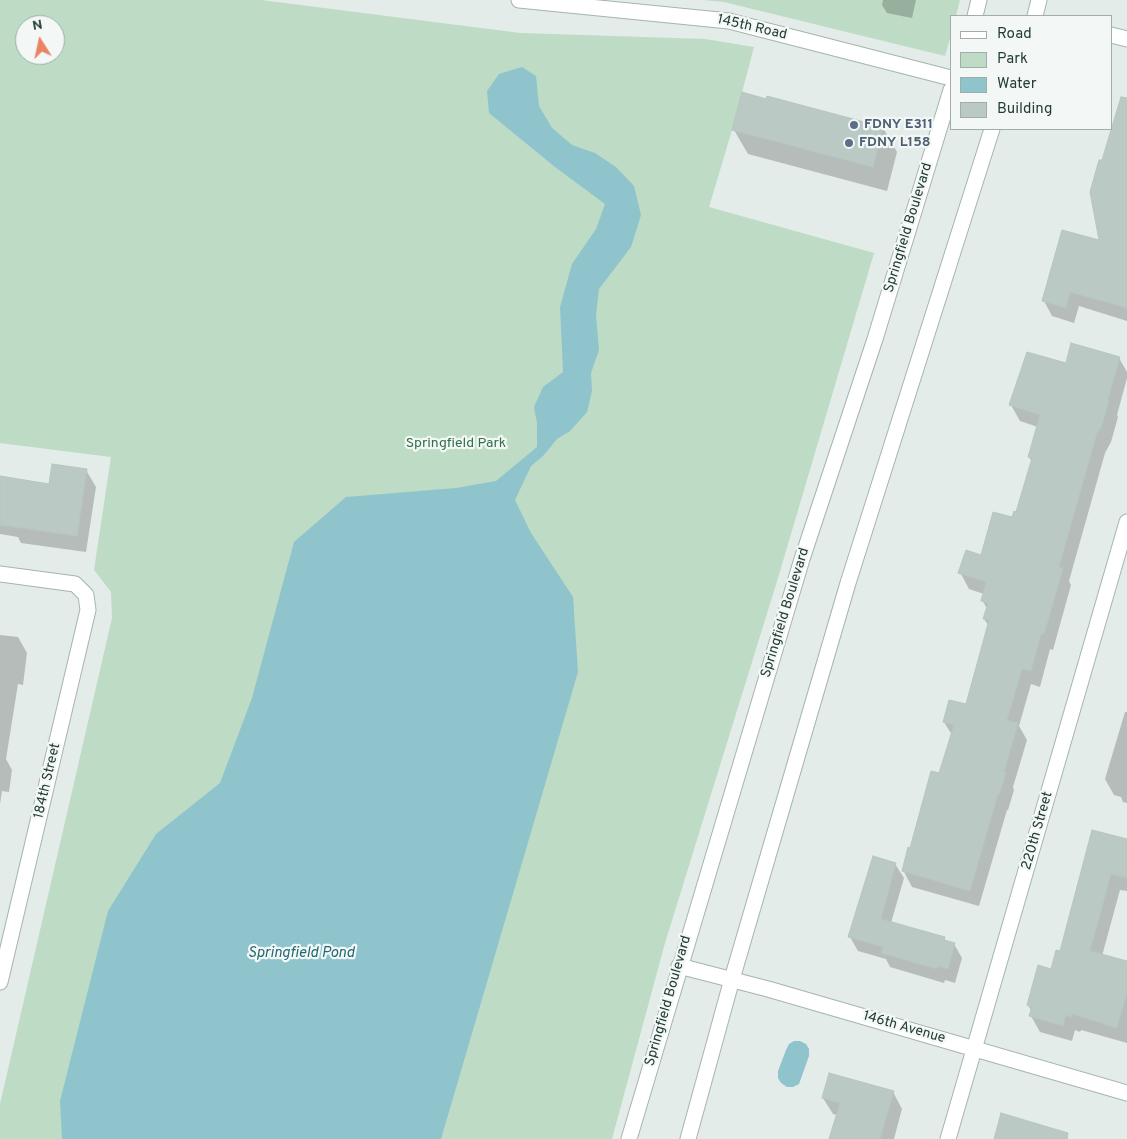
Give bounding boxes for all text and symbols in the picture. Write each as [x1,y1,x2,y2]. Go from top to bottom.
street label: 145th Road [716,12,788,44]
north arrow [15,15,65,65]
legend [950,15,1112,130]
text: N [31,16,44,35]
text: Road [997,25,1032,44]
text: Park [997,50,1028,69]
text: Water [997,75,1036,94]
text: Building [997,100,1052,119]
place label: FDNY E311 [864,117,933,133]
marker: FDNY E311 [848,119,860,131]
place label: FDNY L158 [859,135,931,151]
marker: FDNY L158 [843,137,855,149]
street label: Springfield Boulevard [881,161,937,295]
park label: Springfield Park [406,436,506,452]
street label: Springfield Boulevard [758,546,814,680]
street label: 184th Street [31,742,65,820]
street label: 220th Street [1019,790,1057,872]
street label: Springfield Boulevard [642,934,696,1068]
water label: Springfield Pond [248,945,354,963]
street label: 146th Avenue [861,1008,947,1048]

